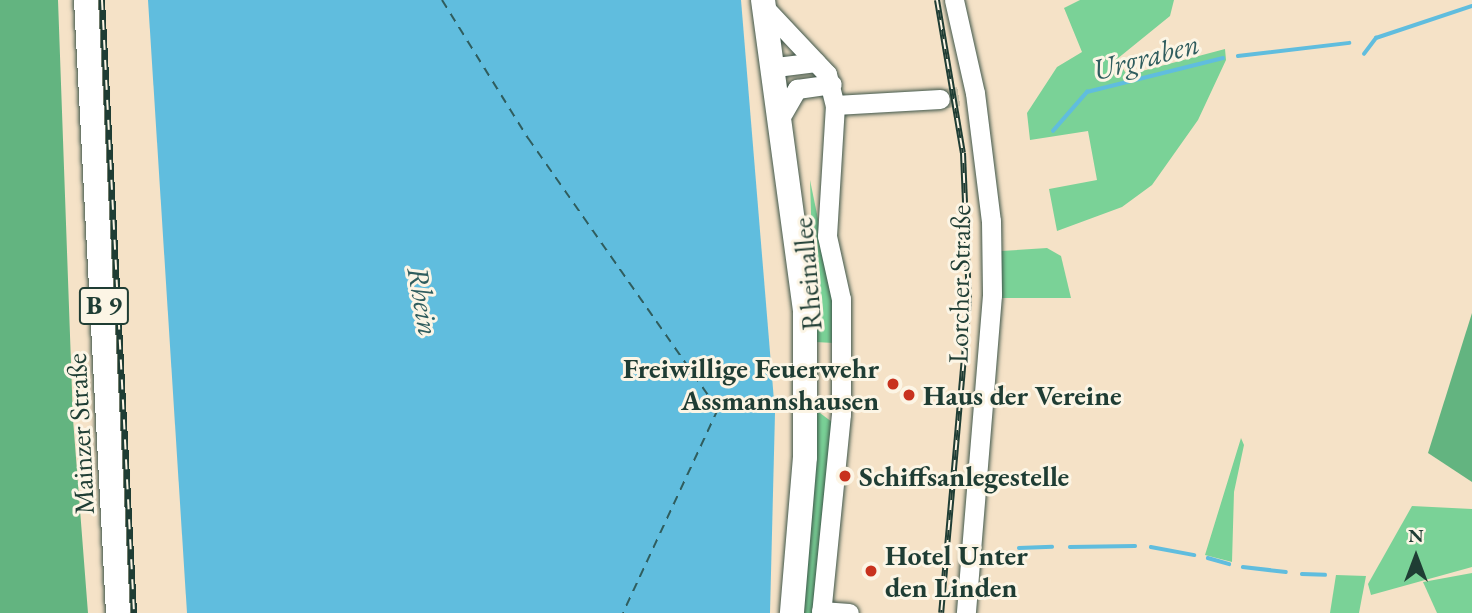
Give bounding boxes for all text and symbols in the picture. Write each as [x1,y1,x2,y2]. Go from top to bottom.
water label: Urgraben [1089,26,1203,88]
street label: Lorcher Straße [941,204,977,364]
street label: Rheinallee [785,216,829,332]
water label: Rhein [399,264,447,338]
road number: B 9 [78,284,130,328]
place label: Freiwillige Feuerwehr Assmannshausen [623,351,879,417]
street label: Mainzer Straße [59,353,101,515]
marker: Freiwillige Feuerwehr Assmannshausen [885,376,901,392]
place label: Haus der Vereine [923,378,1122,412]
marker: Haus der Vereine [901,387,917,403]
place label: Schiffsanlegestelle [859,459,1069,493]
marker: Schiffsanlegestelle [837,468,853,484]
north arrow [1381,522,1451,592]
text: N [1408,523,1424,548]
place label: Hotel Unter den Linden [885,538,1028,604]
marker: Hotel Unter den Linden [863,563,879,579]

